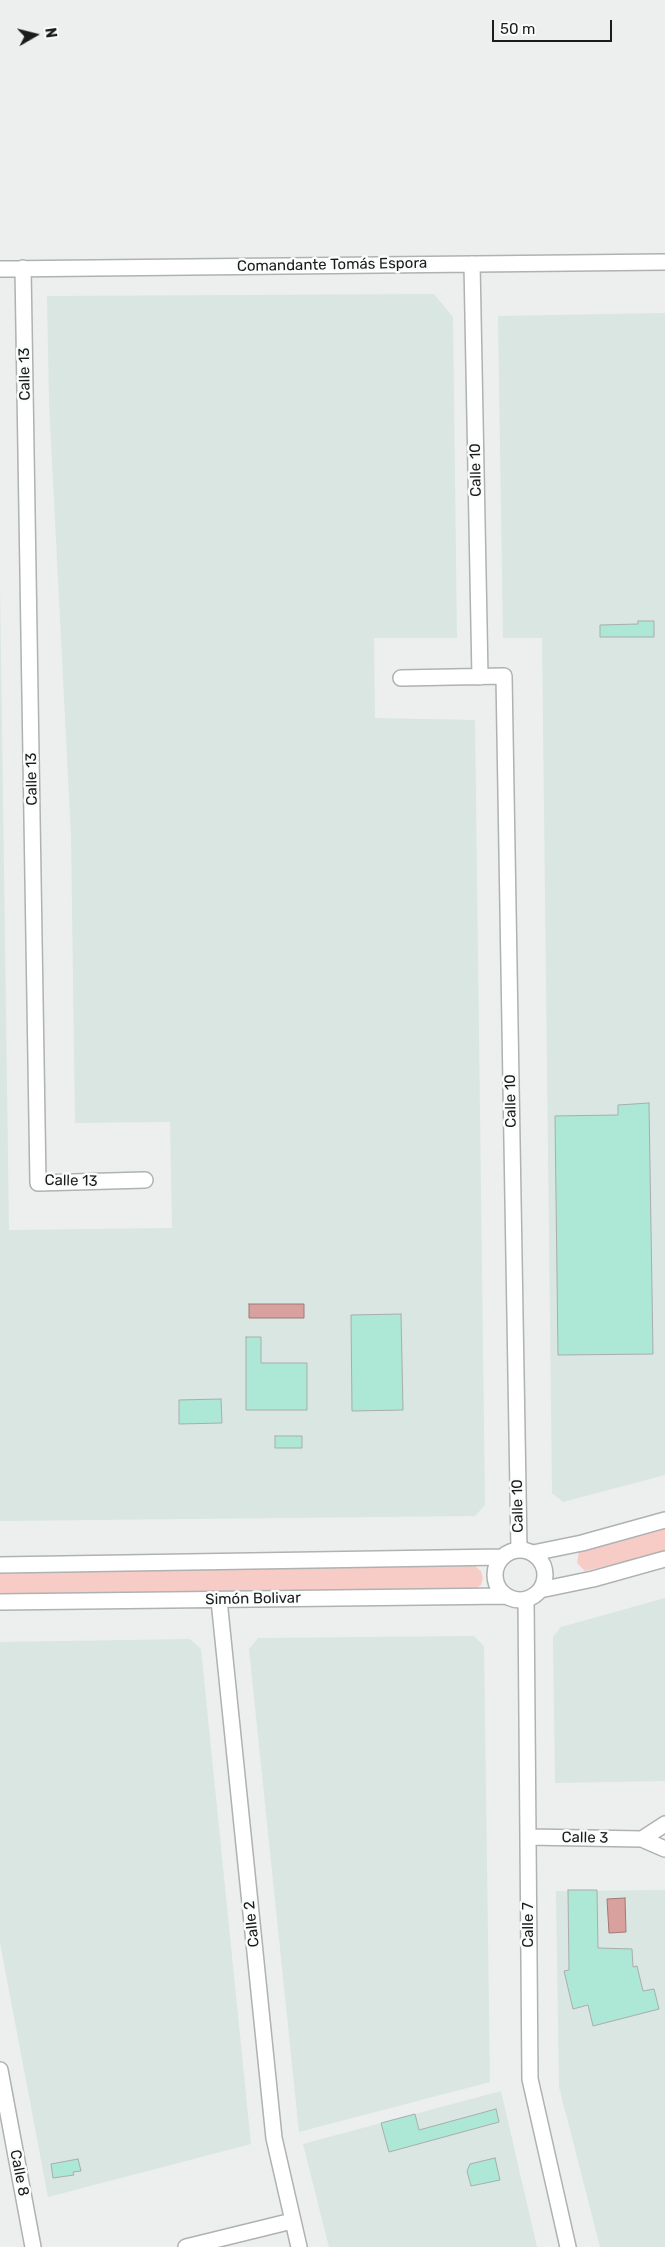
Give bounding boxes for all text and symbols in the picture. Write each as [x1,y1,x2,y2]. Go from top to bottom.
north arrow [10,10,60,60]
scale bar [495,10,615,42]
text: 50 m [500,20,535,38]
text: N [41,27,59,39]
street label: Comandante Tomás Espora [237,254,427,276]
street label: Calle 13 [16,347,34,401]
street label: Calle 10 [467,443,485,497]
street label: Calle 13 [23,752,41,806]
street label: Calle 10 [502,1074,520,1128]
street label: Calle 13 [44,1172,98,1190]
street label: Calle 10 [509,1479,527,1533]
street label: Simón Bolivar [205,1589,301,1609]
street label: Calle 3 [562,1829,608,1847]
street label: Calle 2 [241,1900,263,1948]
street label: Calle 7 [520,1902,538,1948]
street label: Calle 8 [6,2148,32,2198]

